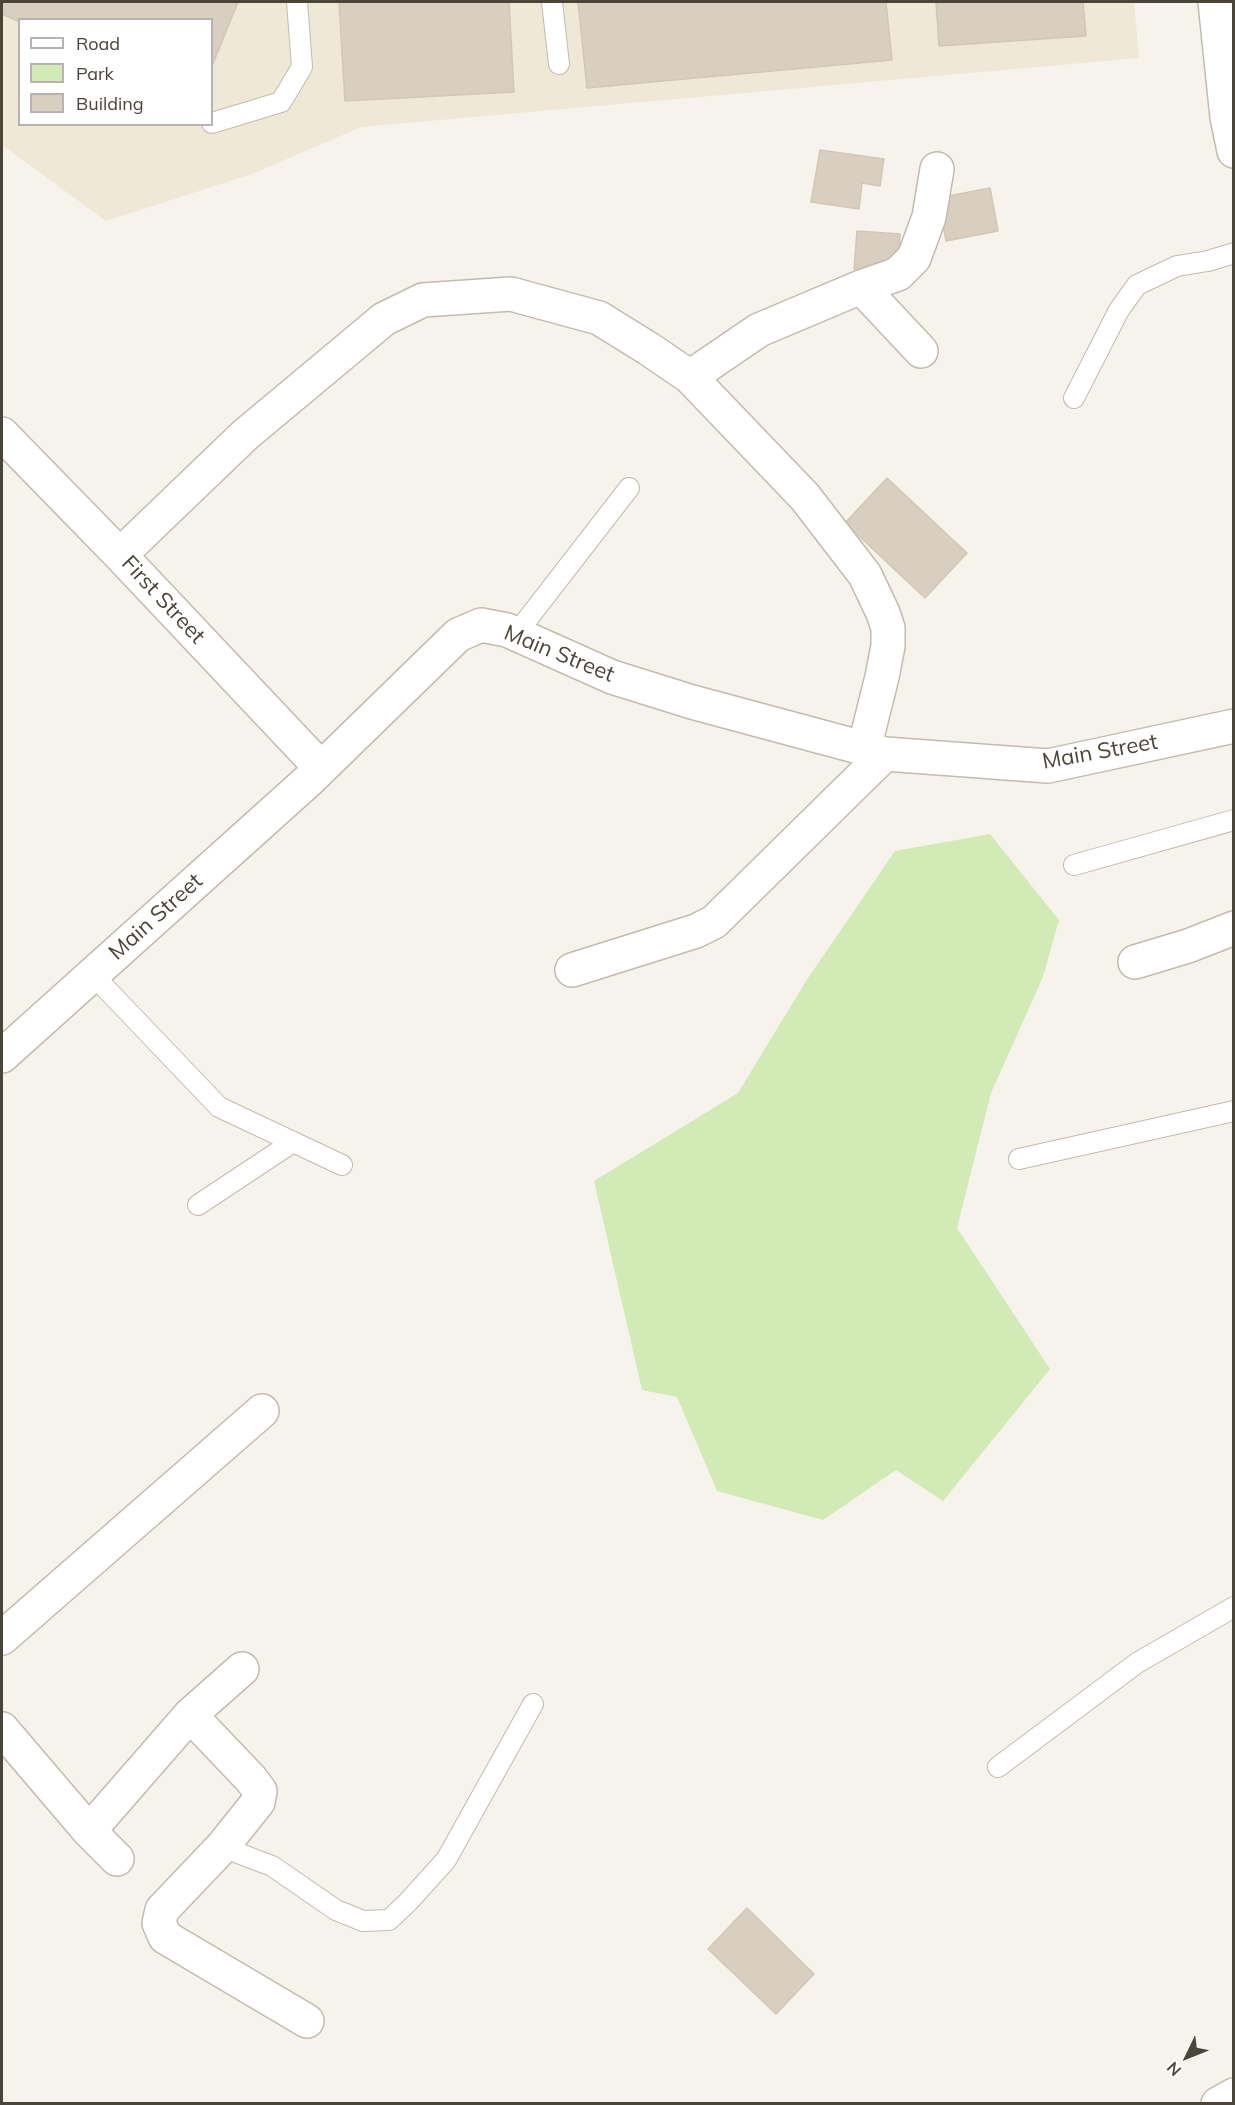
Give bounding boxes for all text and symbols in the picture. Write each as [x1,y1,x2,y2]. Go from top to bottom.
legend [18,18,213,126]
text: Road [76,32,120,55]
text: Park [76,62,114,85]
text: Building [76,92,144,115]
street label: First Street [116,551,210,649]
street label: Main Street [500,620,618,688]
street label: Main Street [1040,729,1160,775]
street label: Main Street [104,868,208,966]
north arrow [1157,2027,1217,2087]
text: N [1162,2058,1185,2081]

